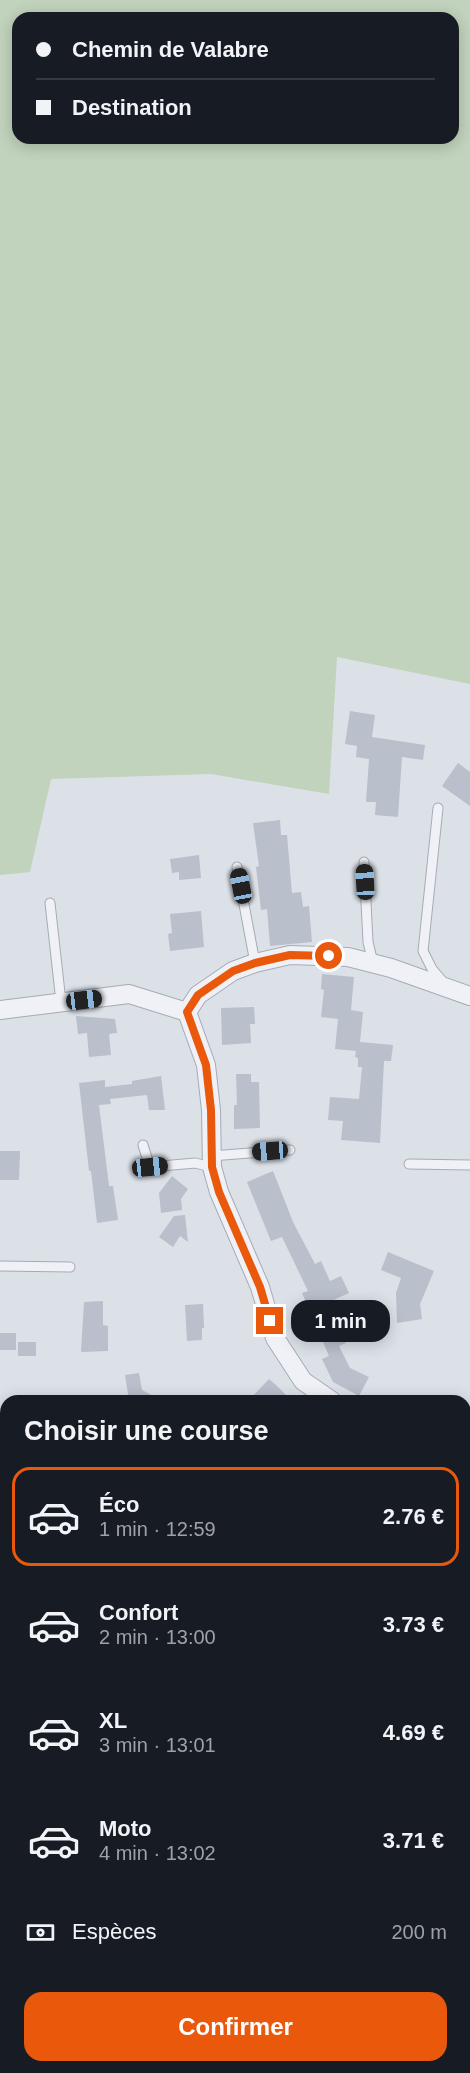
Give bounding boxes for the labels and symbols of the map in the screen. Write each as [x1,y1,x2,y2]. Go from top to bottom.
car [355,864,375,900]
car [229,867,253,905]
route start [315,942,342,969]
car [65,989,103,1011]
car [251,1141,289,1161]
car [131,1156,169,1178]
callout: 1 min [291,1300,390,1342]
route end [256,1307,283,1334]

